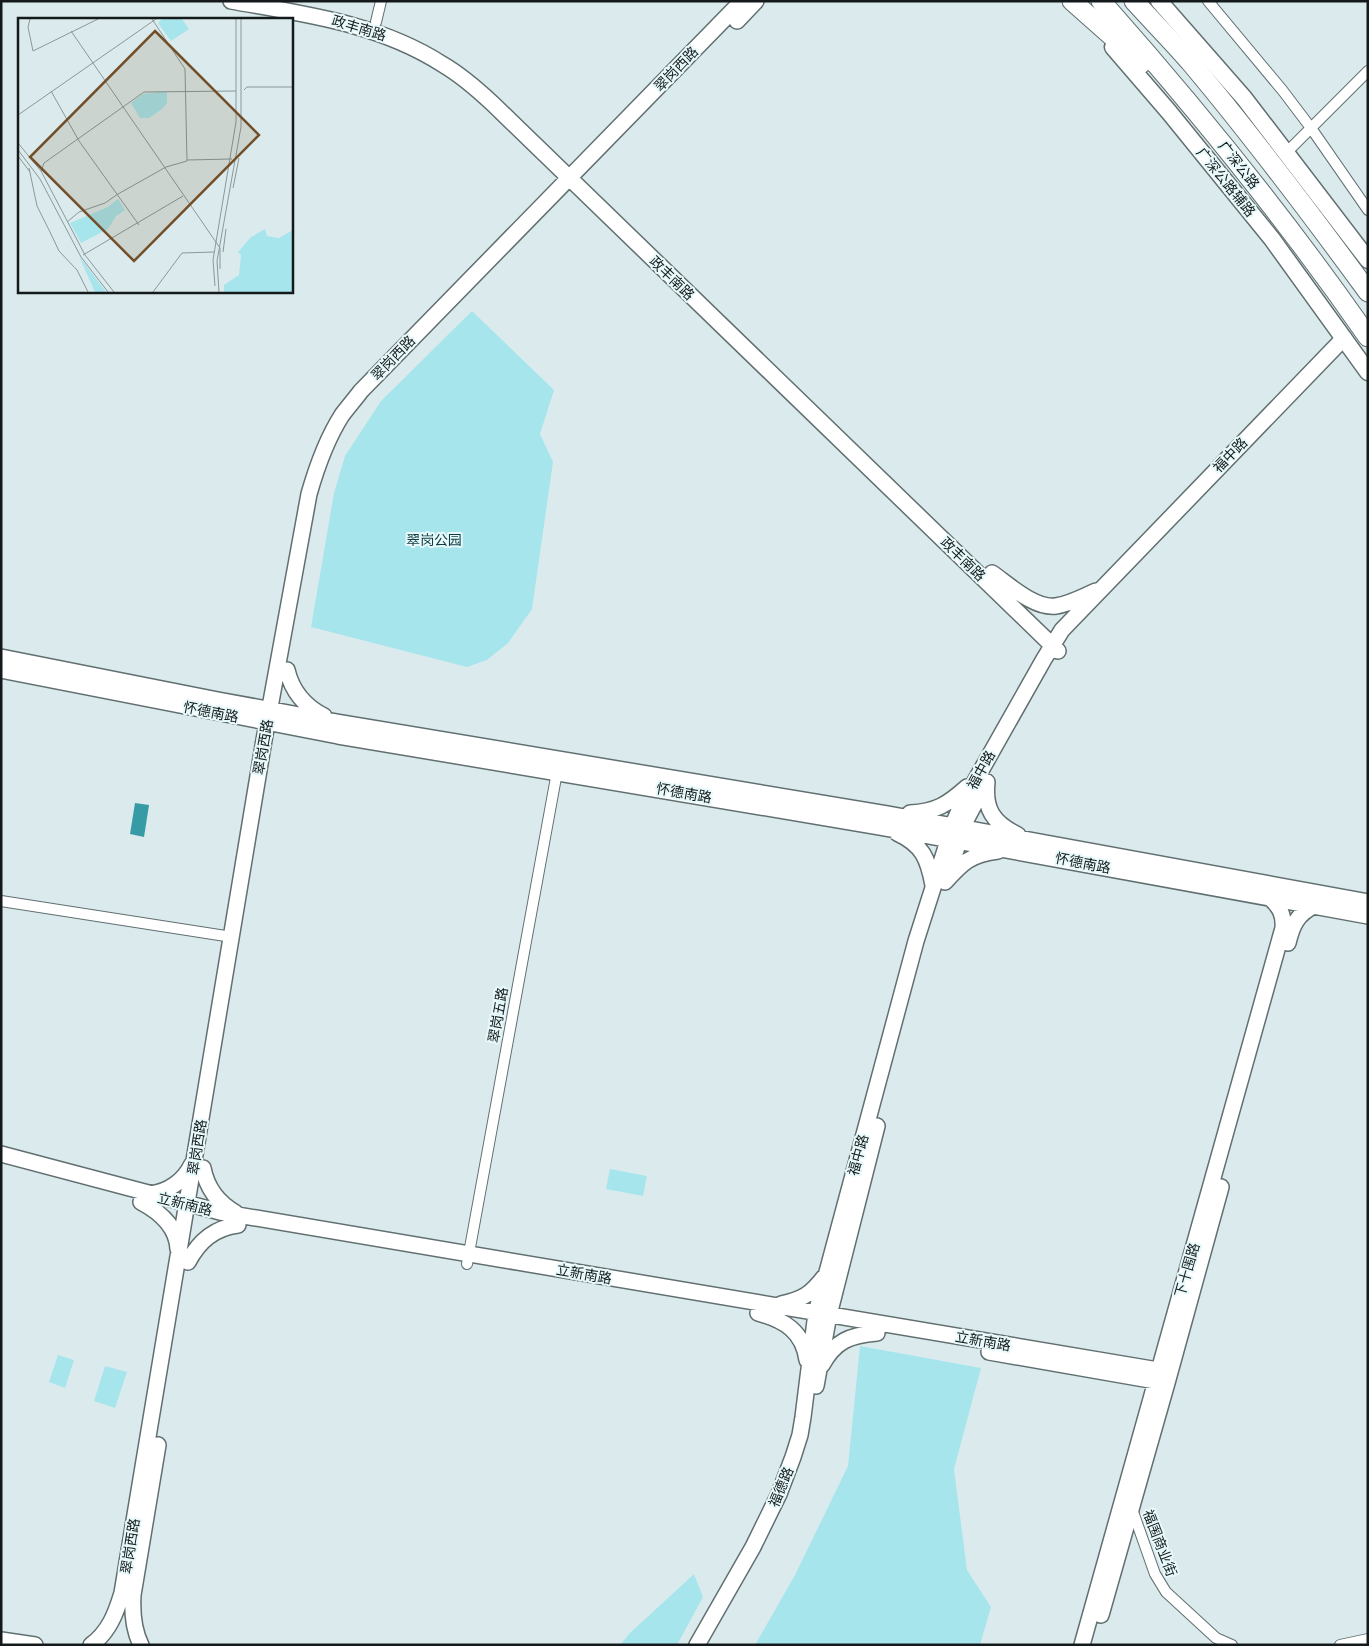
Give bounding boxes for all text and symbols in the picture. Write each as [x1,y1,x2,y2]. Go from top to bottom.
street label: 政丰南路 [330,12,388,44]
inset map [18,18,292,292]
street label: 翠岗西路 [651,43,701,95]
street label: 广深公路 [1215,138,1263,192]
street label: 广深公路辅路 [1193,144,1259,220]
street label: 政丰南路 [646,253,698,303]
street label: 翠岗西路 [368,332,418,384]
street label: 福中路 [1210,434,1250,476]
park label: 翠岗公园 [406,532,462,548]
street label: 政丰南路 [937,534,989,584]
street label: 怀德南路 [182,699,240,725]
street label: 翠岗西路 [250,718,276,776]
street label: 福中路 [964,748,998,792]
street label: 怀德南路 [655,780,713,806]
street label: 怀德南路 [1054,850,1112,876]
street label: 翠岗五路 [485,986,511,1044]
street label: 翠岗西路 [185,1118,209,1176]
street label: 福中路 [845,1133,871,1177]
street label: 立新南路 [156,1189,214,1219]
street label: 下十围路 [1172,1241,1202,1299]
street label: 立新南路 [555,1261,613,1287]
street label: 立新南路 [954,1328,1012,1354]
street label: 福德路 [765,1465,797,1509]
street label: 福围商业街 [1140,1507,1180,1579]
street label: 翠岗西路 [118,1517,142,1575]

